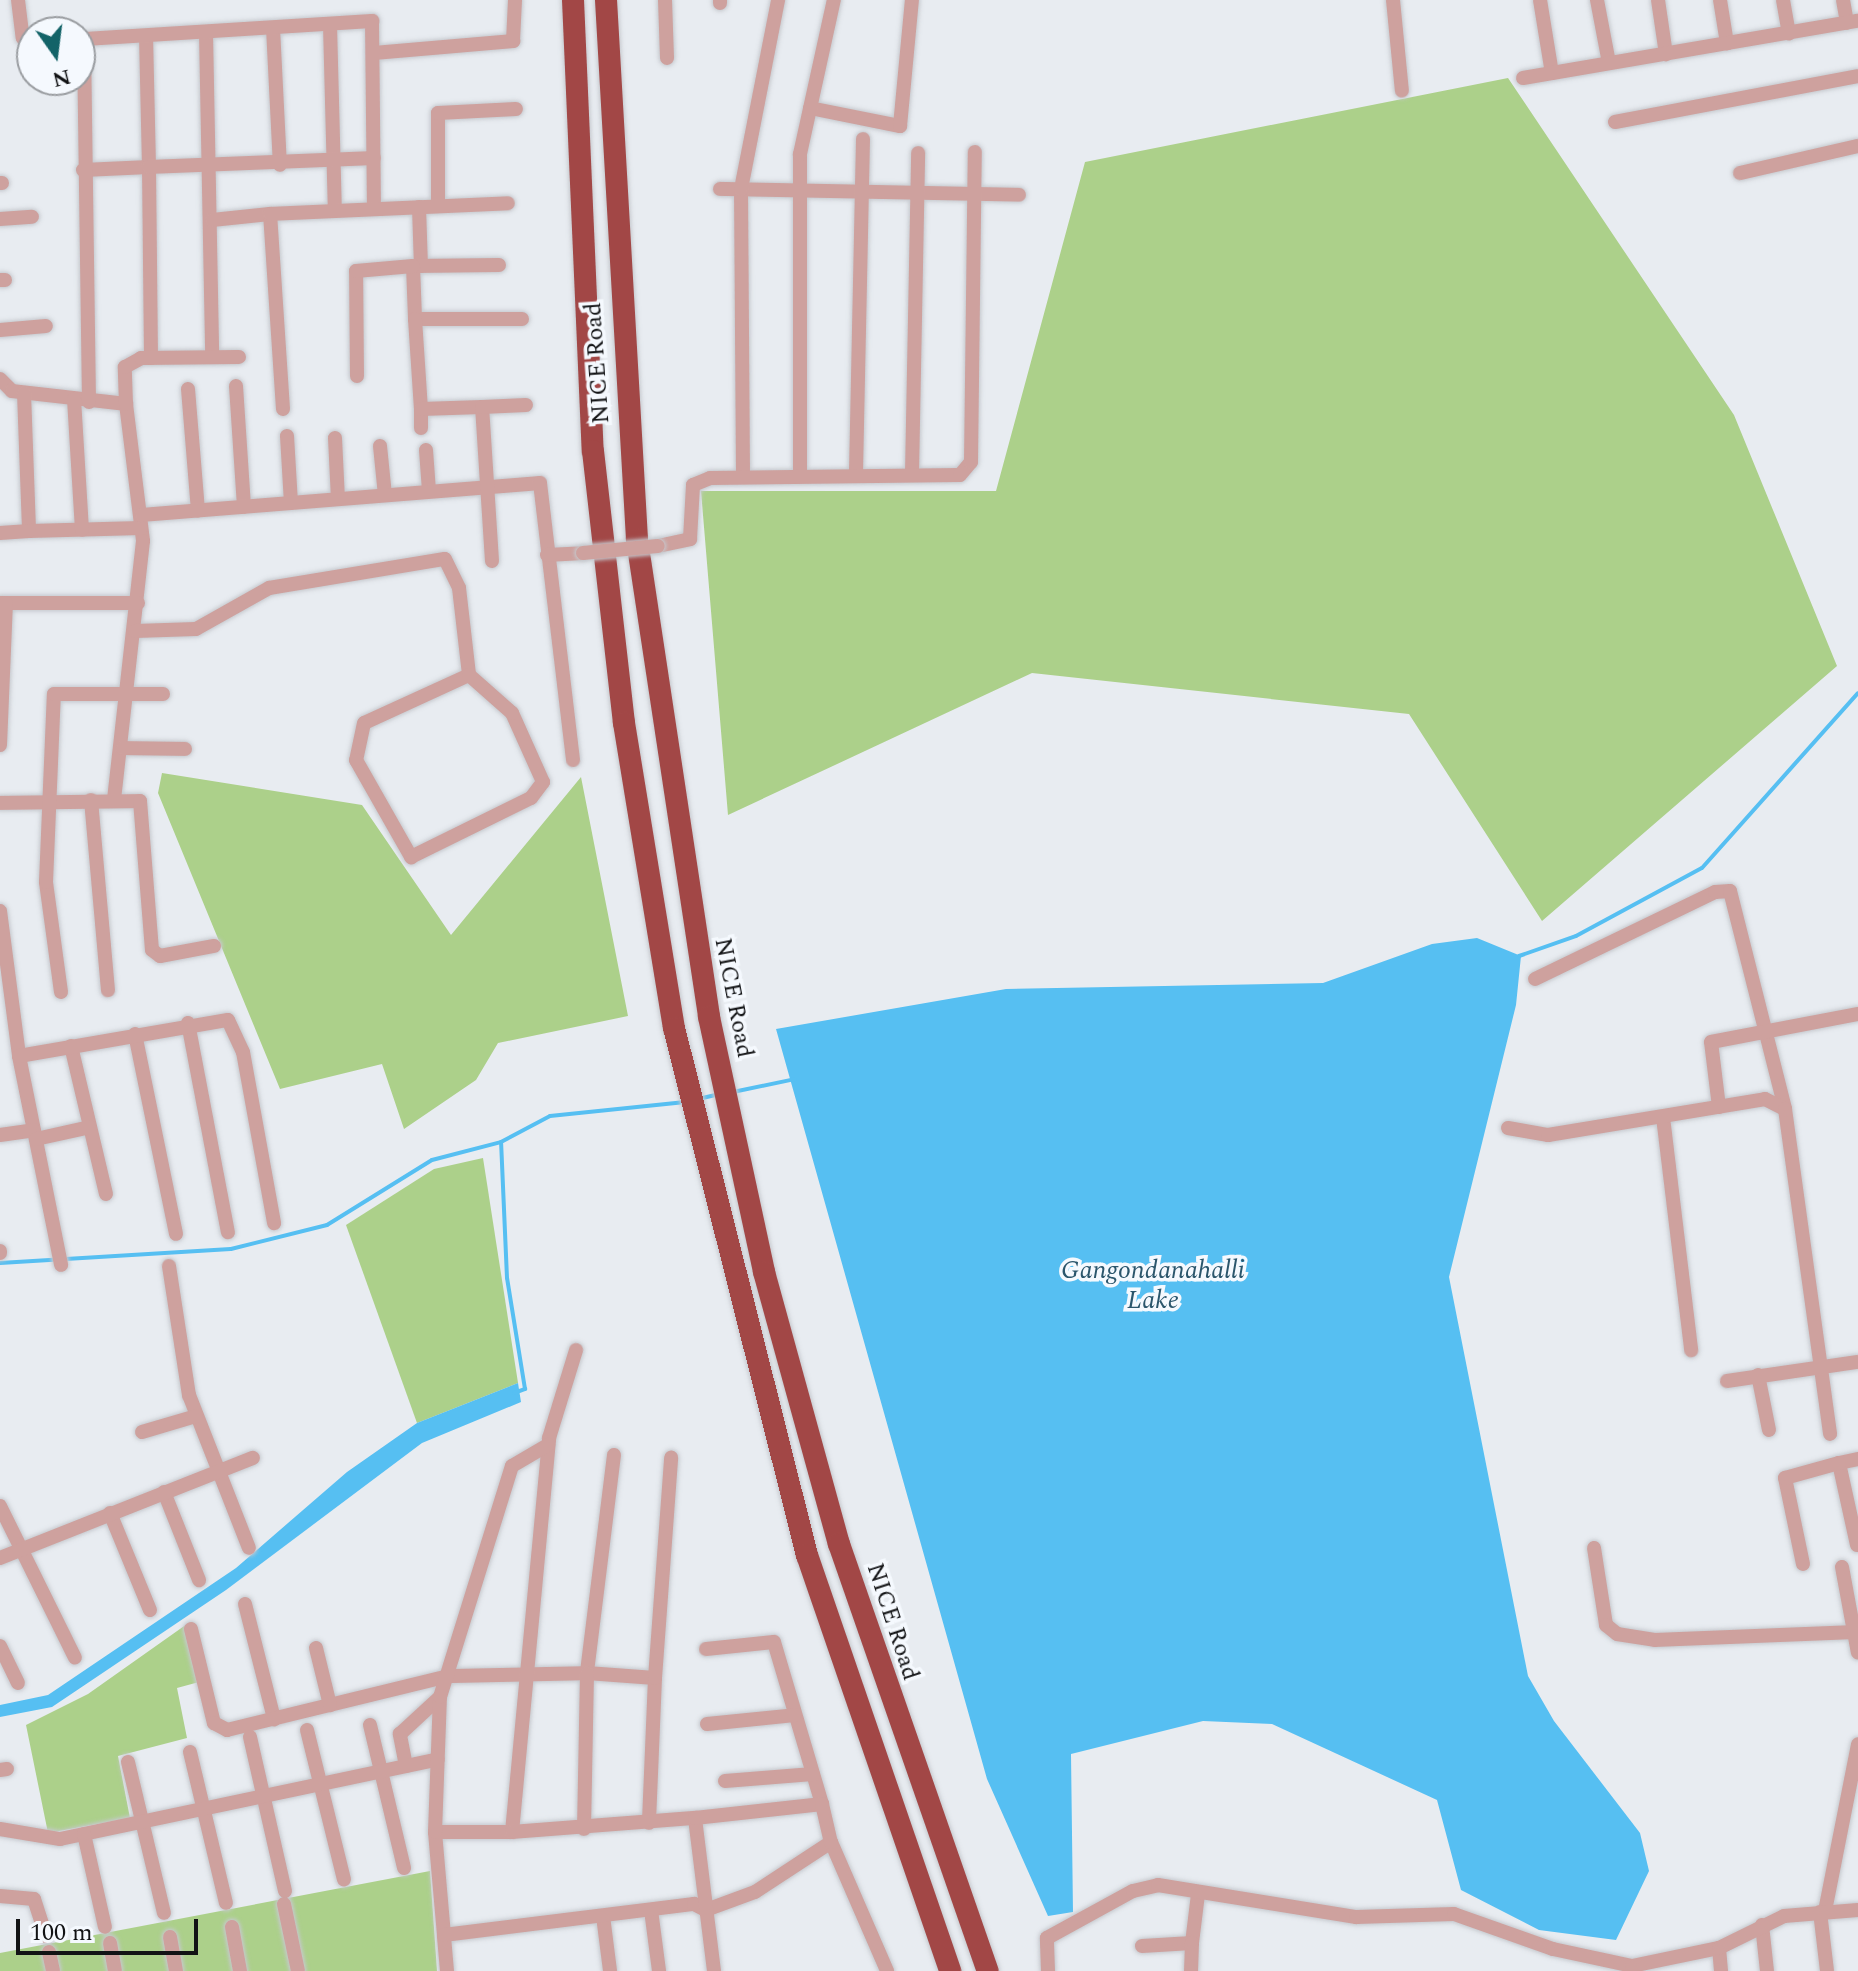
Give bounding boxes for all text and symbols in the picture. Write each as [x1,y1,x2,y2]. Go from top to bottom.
north arrow [16,16,96,96]
text: N [49,60,74,96]
street label: NICE Road [579,301,617,425]
street label: NICE Road [707,936,759,1060]
water label: Gangondanahalli Lake [1061,1255,1245,1316]
street label: NICE Road [860,1560,924,1684]
scale bar [20,1903,202,1953]
text: 100 m [30,1915,93,1951]

